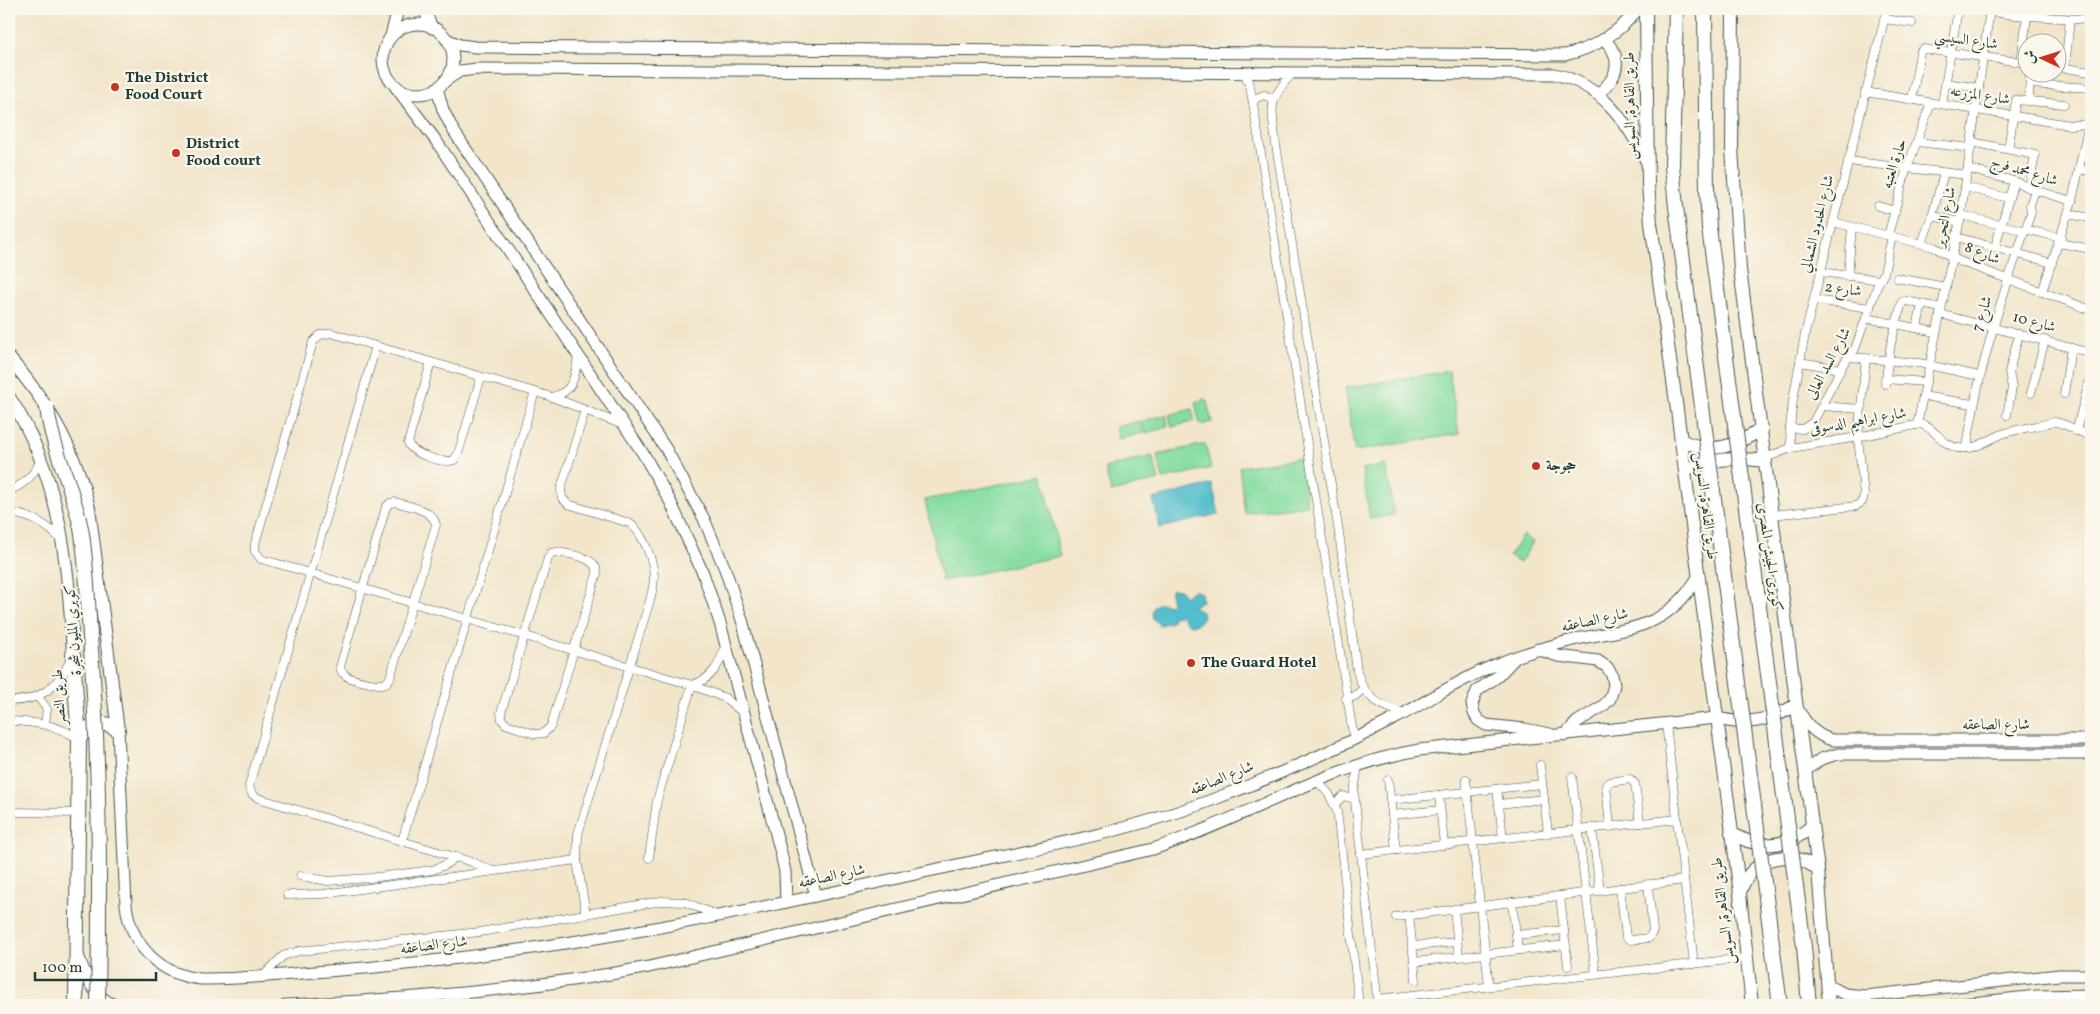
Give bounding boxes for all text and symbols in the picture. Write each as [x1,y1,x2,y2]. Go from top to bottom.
street label: شارع السيسي [1933,26,1999,58]
north arrow [2018,32,2068,82]
text: ش [2021,49,2040,65]
street label: طريق القاهرة, السويس [1620,52,1642,160]
place label: The District Food Court [125,68,209,106]
marker: The District Food Court [109,81,121,93]
street label: شارع المزرعه [1948,81,2011,112]
place label: District Food court [186,134,261,172]
street label: حارة العتبه [1877,136,1913,192]
marker: District Food court [170,147,182,159]
street label: شارع محمد فرج [1987,152,2060,193]
street label: شارع الحدود الشمالي [1796,173,1841,275]
street label: شارع التحرير [1929,185,1963,251]
street label: شارع 8 [1961,237,2003,272]
street label: شارع 2 [1823,277,1863,304]
street label: شارع 7 [1968,294,1999,335]
street label: شارع 10 [2010,307,2058,340]
street label: شارع السد العالى [1801,324,1858,404]
street label: شارع ابراهيم الدسوقى [1808,403,1909,444]
street label: طريق القاهرة, السويس [1688,451,1722,561]
place label: حجوجة [1546,456,1577,477]
marker: حجوجة [1530,460,1542,472]
street label: كوبرى الجيش المصرى [1751,501,1787,613]
street label: كوبري المليون شجرة [60,584,88,676]
street label: شارع الصاعقه [1560,604,1631,639]
place label: The Guard Hotel [1201,653,1317,674]
marker: The Guard Hotel [1185,657,1197,669]
street label: طريق النصر [48,668,73,728]
street label: شارع الصاعقه [1962,715,2030,737]
street label: شارع الصاعقه [1187,757,1258,802]
street label: طريق القاهرة, السويس [1707,856,1741,966]
street label: شارع الصاعقه [797,860,868,895]
street label: شارع الصاعقه [399,931,469,962]
scale bar [35,949,156,981]
text: 100 m [42,958,82,979]

